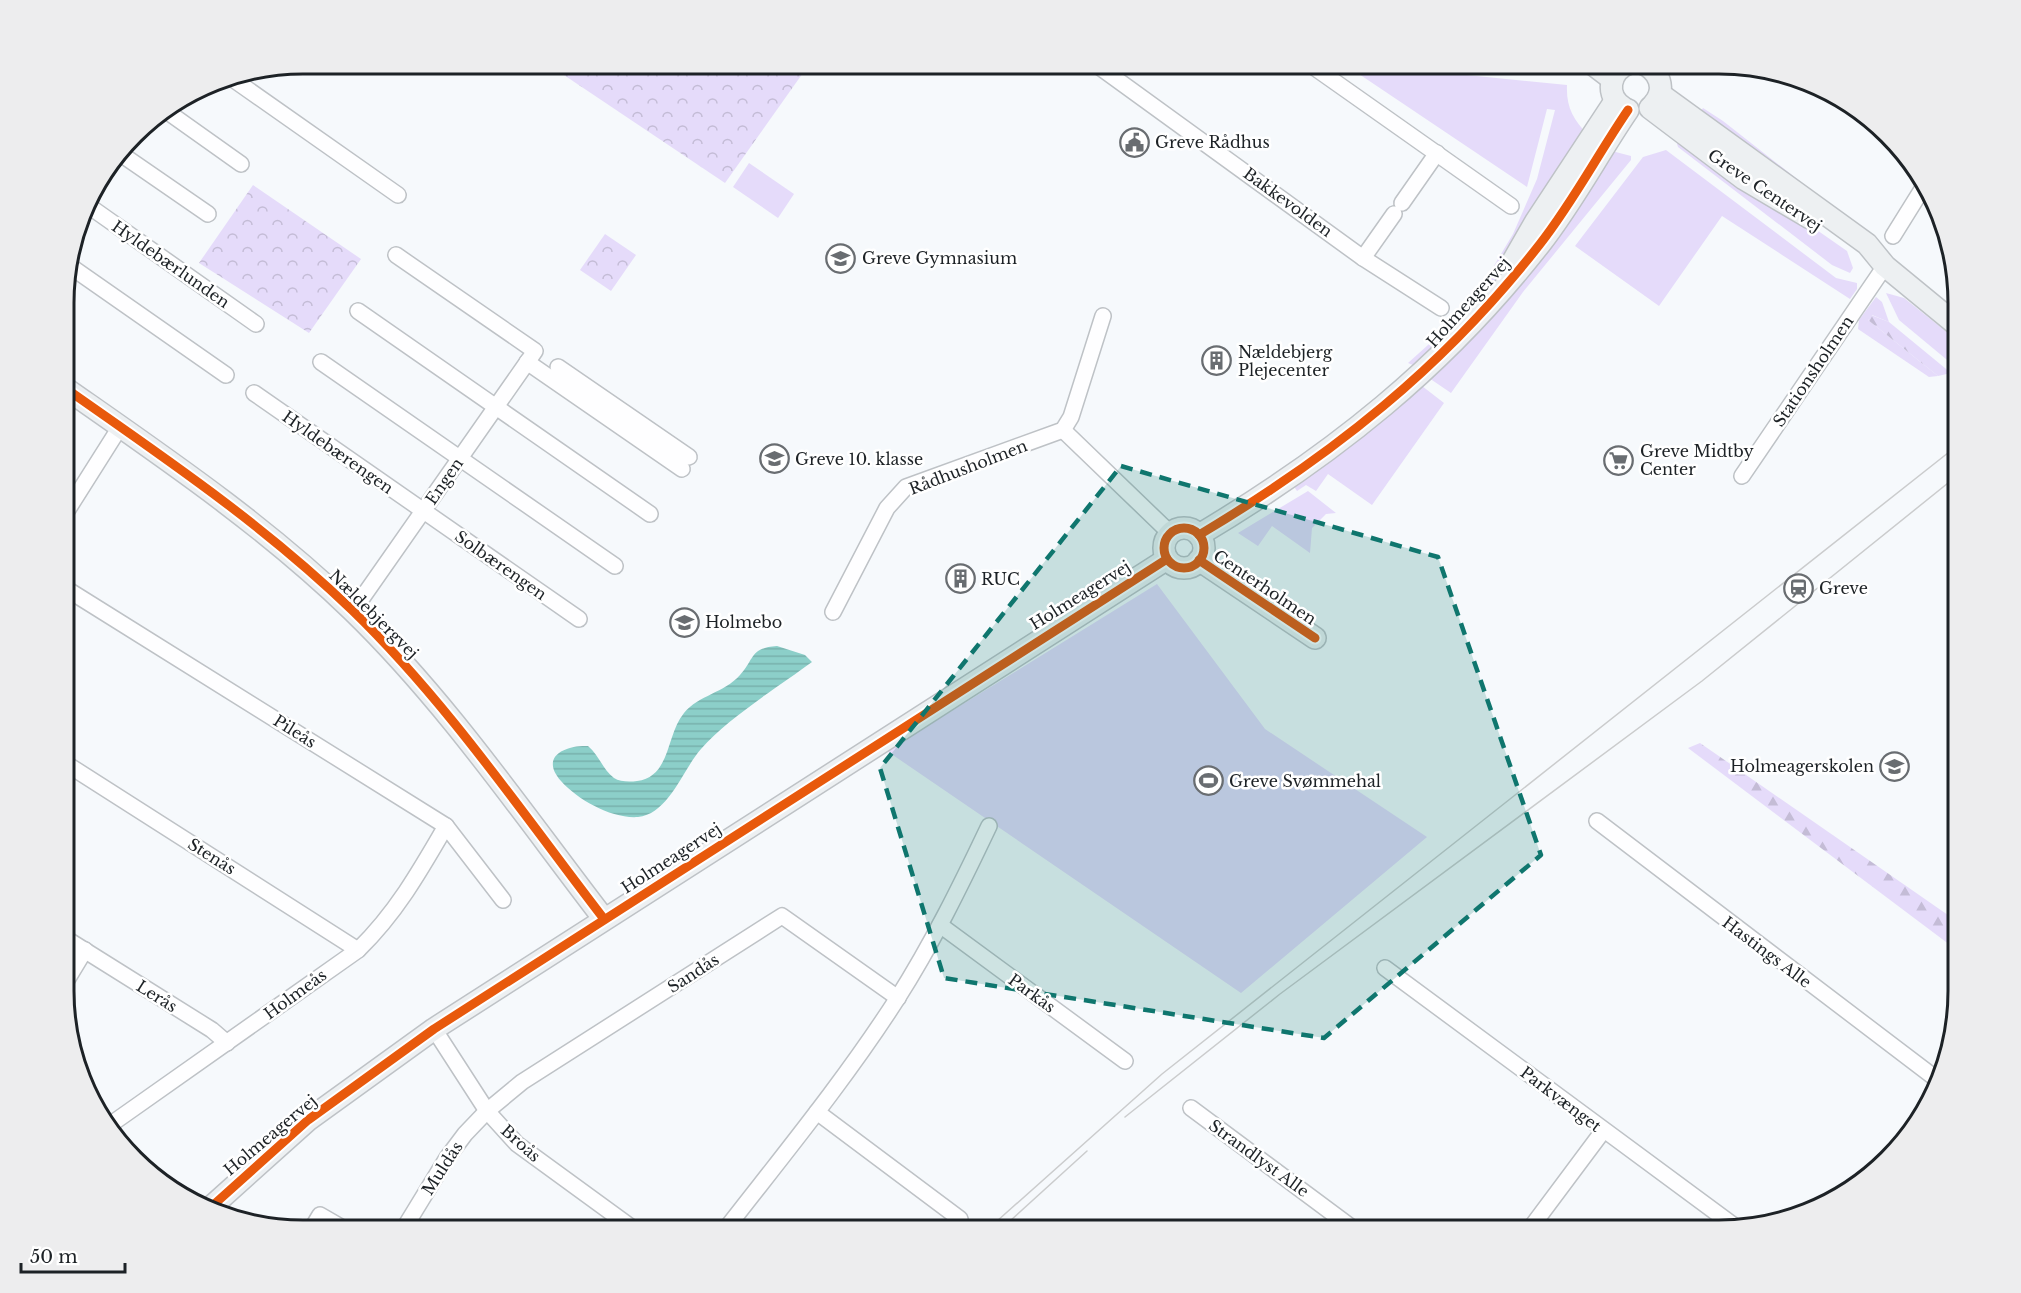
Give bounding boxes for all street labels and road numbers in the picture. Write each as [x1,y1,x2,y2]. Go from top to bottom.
street label: Greve Centervej [1704,145,1826,235]
street label: Bakkevolden [1240,163,1336,241]
street label: Hyldebærlunden [108,216,234,312]
street label: Holmeagervej [1422,253,1514,351]
street label: Stationsholmen [1769,312,1857,430]
street label: Hyldebærengen [279,406,397,498]
street label: Rådhusholmen [906,435,1030,499]
street label: Engen [421,454,467,508]
street label: Solbærengen [451,526,551,604]
street label: Centerholmen [1210,545,1320,629]
street label: Holmeagervej [1026,556,1134,634]
street label: Nældebjergvej [325,565,423,663]
street label: Pileås [270,710,320,752]
street label: Holmeagervej [617,818,725,898]
street label: Stenås [184,834,240,878]
street label: Hastings Alle [1719,912,1815,992]
street label: Sandås [664,949,722,997]
street label: Holmeås [260,965,330,1023]
street label: Parkås [1005,969,1059,1017]
street label: Lerås [133,976,181,1016]
street label: Parkvænget [1517,1062,1605,1136]
street label: Holmeagervej [220,1090,320,1180]
street label: Strandlyst Alle [1205,1115,1313,1201]
street label: Broås [497,1120,545,1166]
street label: Muldås [417,1137,467,1199]

